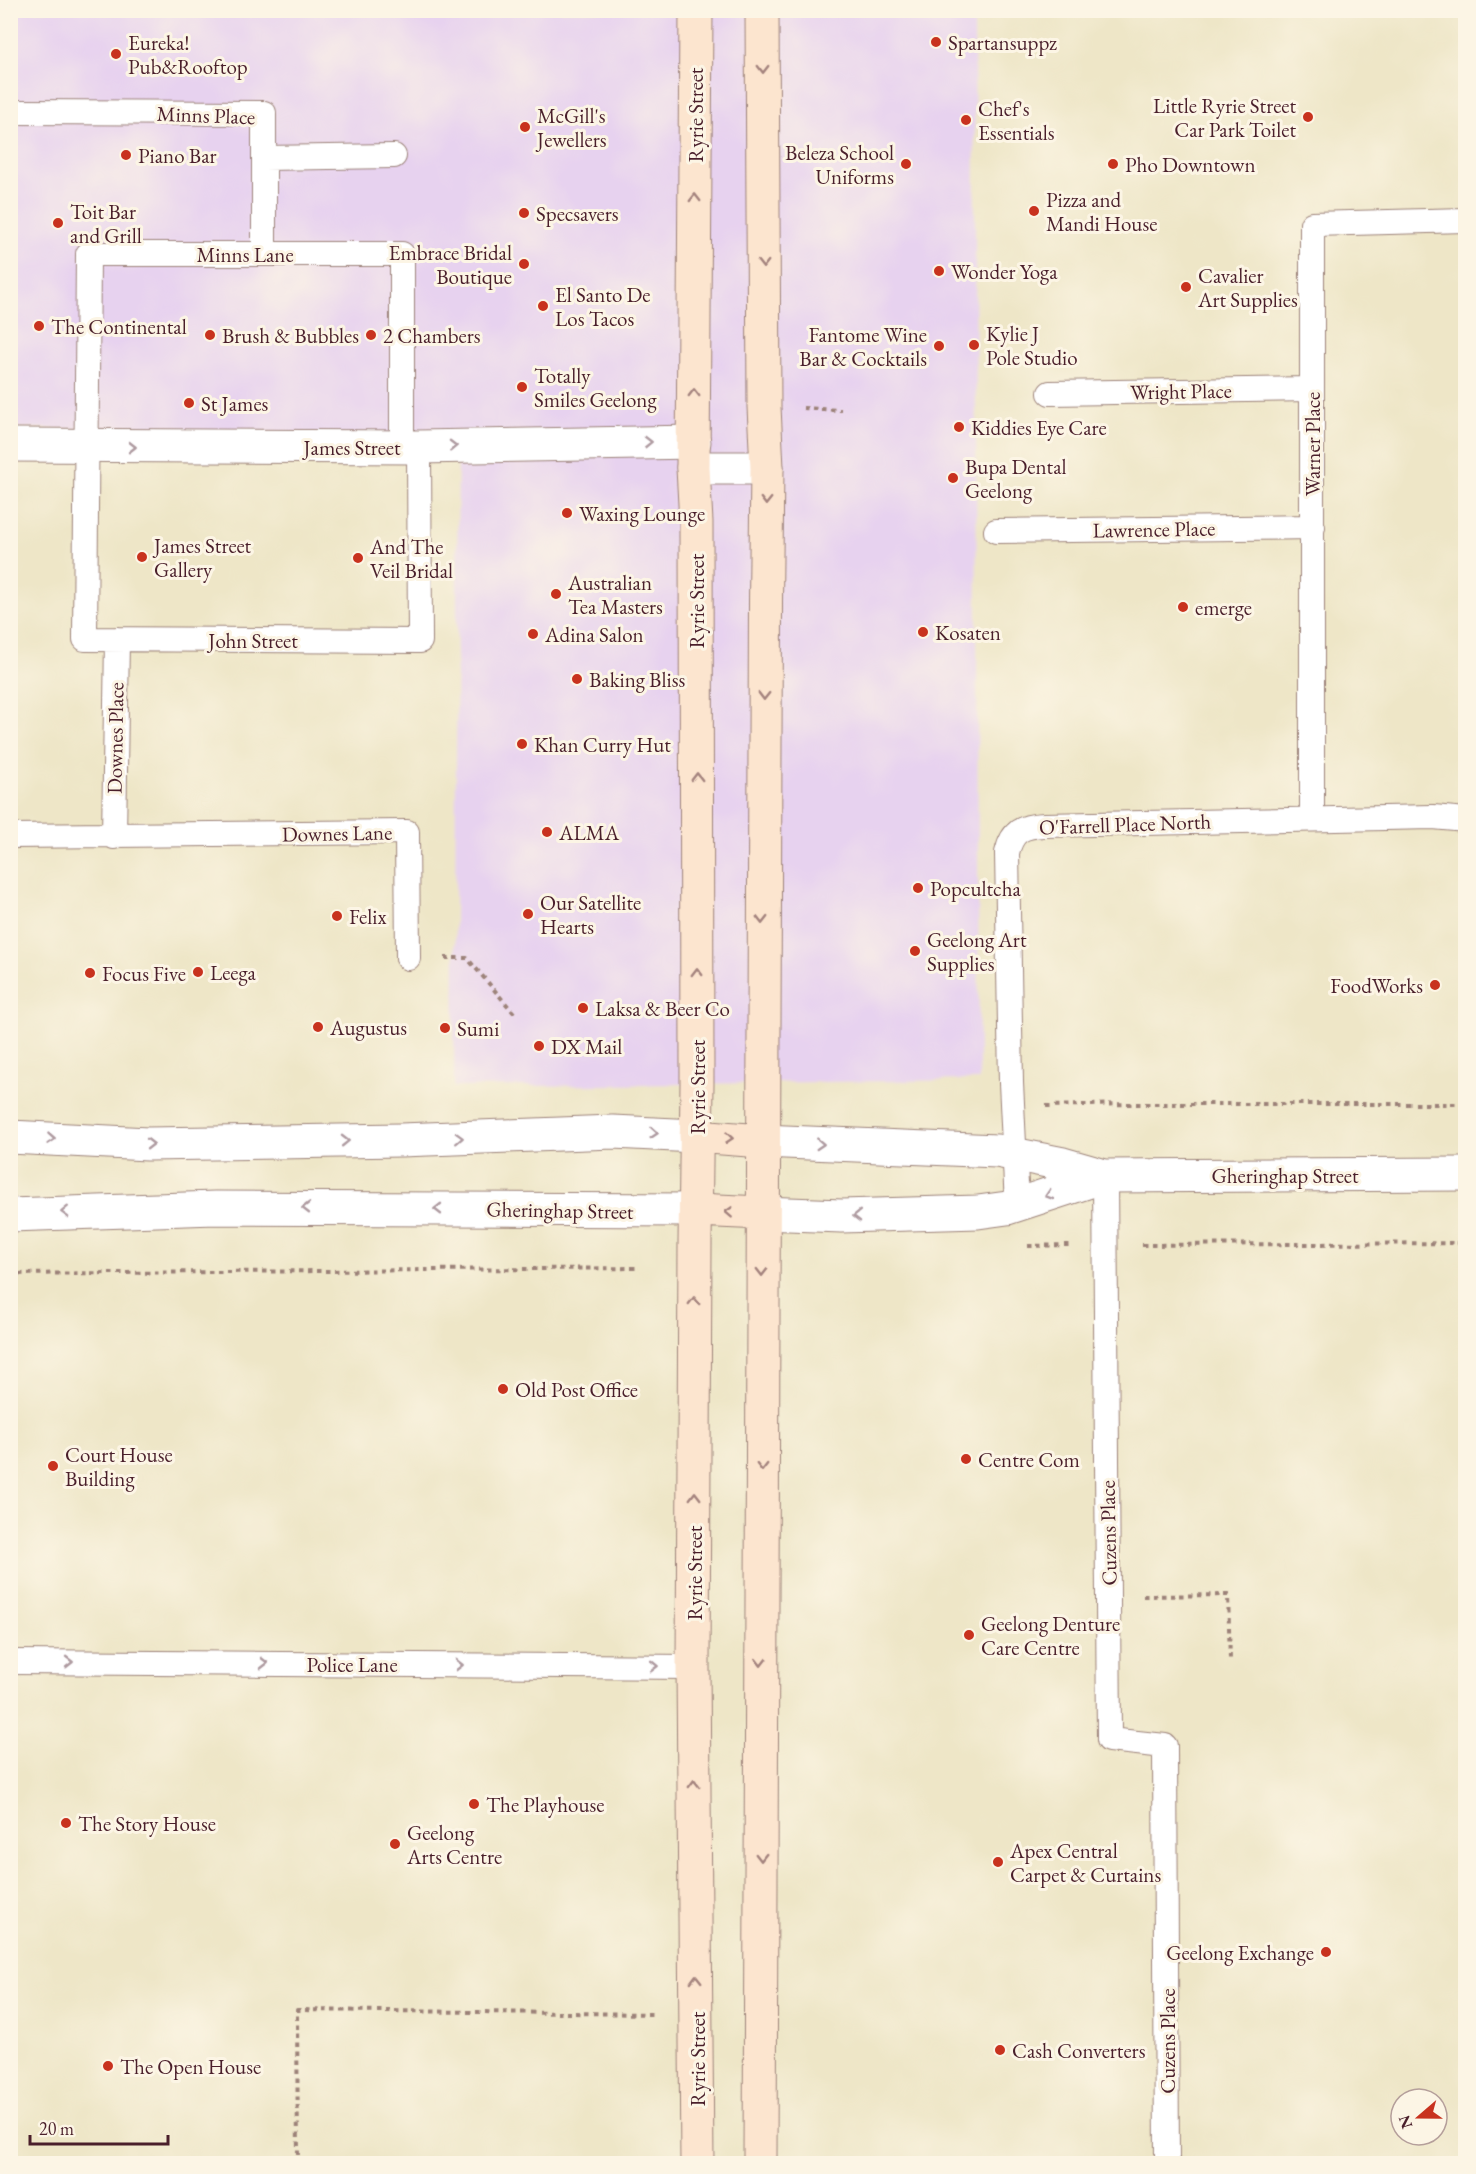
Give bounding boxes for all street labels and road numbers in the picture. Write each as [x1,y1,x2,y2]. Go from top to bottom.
street label: Ryrie Street [682,67,709,162]
street label: Minns Place [156,100,256,130]
street label: Minns Lane [196,241,294,268]
street label: Wright Place [1130,377,1232,405]
street label: Warner Place [1299,392,1326,496]
street label: James Street [301,434,401,461]
street label: Lawrence Place [1092,514,1216,544]
street label: Ryrie Street [683,553,710,648]
street label: John Street [206,627,298,654]
street label: Downes Place [101,682,129,794]
street label: O'Farrell Place North [1038,807,1212,840]
street label: Downes Lane [282,819,392,847]
street label: Ryrie Street [684,1039,711,1134]
street label: Gheringhap Street [1211,1162,1359,1189]
street label: Gheringhap Street [486,1195,634,1225]
street label: Cuzens Place [1094,1480,1122,1586]
street label: Ryrie Street [681,1525,708,1620]
street label: Police Lane [306,1651,398,1678]
street label: Cuzens Place [1154,1988,1181,2094]
street label: Ryrie Street [684,2011,711,2106]

